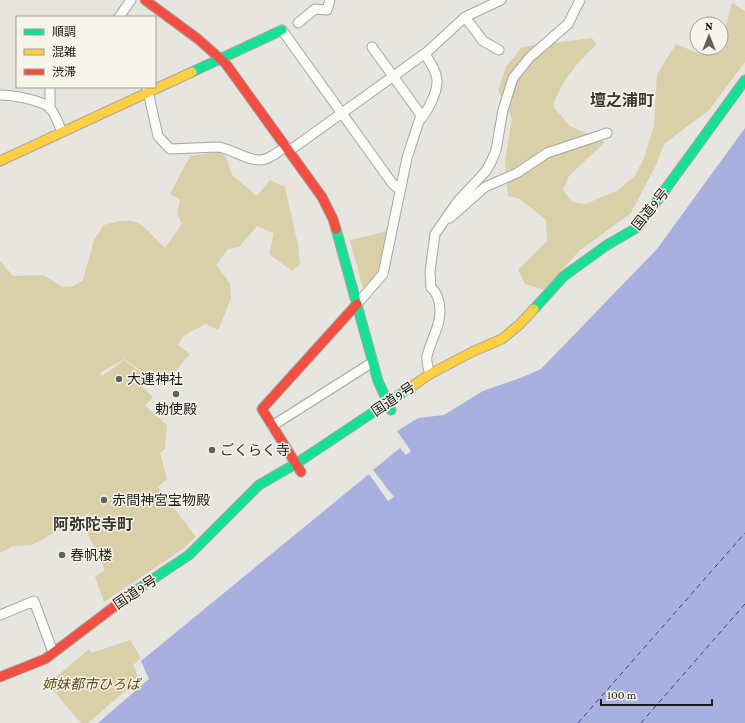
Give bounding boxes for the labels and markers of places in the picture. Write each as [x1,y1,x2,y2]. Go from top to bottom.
place label: 大連神社 [127,371,183,387]
marker: 大連神社 [114,374,124,384]
marker: 勅使殿 [171,389,181,399]
place label: 勅使殿 [155,401,197,417]
place label: ごくらく寺 [220,442,290,458]
marker: ごくらく寺 [207,445,217,455]
place label: 赤間神宮宝物殿 [112,492,210,508]
marker: 赤間神宮宝物殿 [99,495,109,505]
place label: 春帆楼 [70,547,113,563]
marker: 春帆楼 [57,550,67,560]

